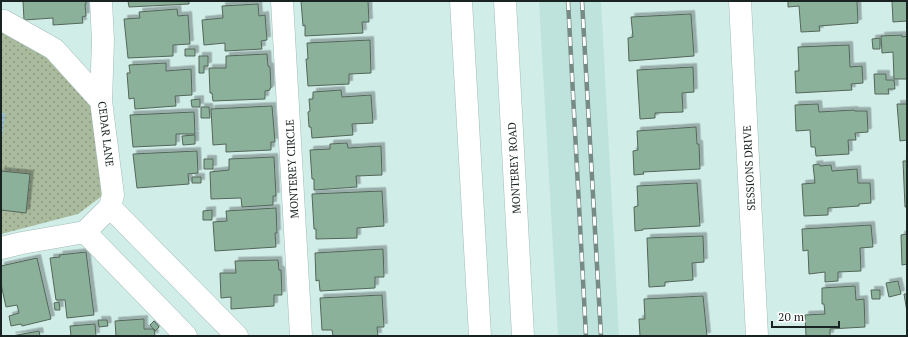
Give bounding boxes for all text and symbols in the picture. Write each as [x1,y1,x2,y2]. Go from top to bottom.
street label: CEDAR LANE [95,100,117,168]
street label: MONTEREY CIRCLE [282,119,302,219]
street label: MONTEREY ROAD [505,122,523,214]
street label: SESSIONS DRIVE [740,125,758,211]
scale bar [772,303,839,329]
text: 20 m [778,309,805,324]

